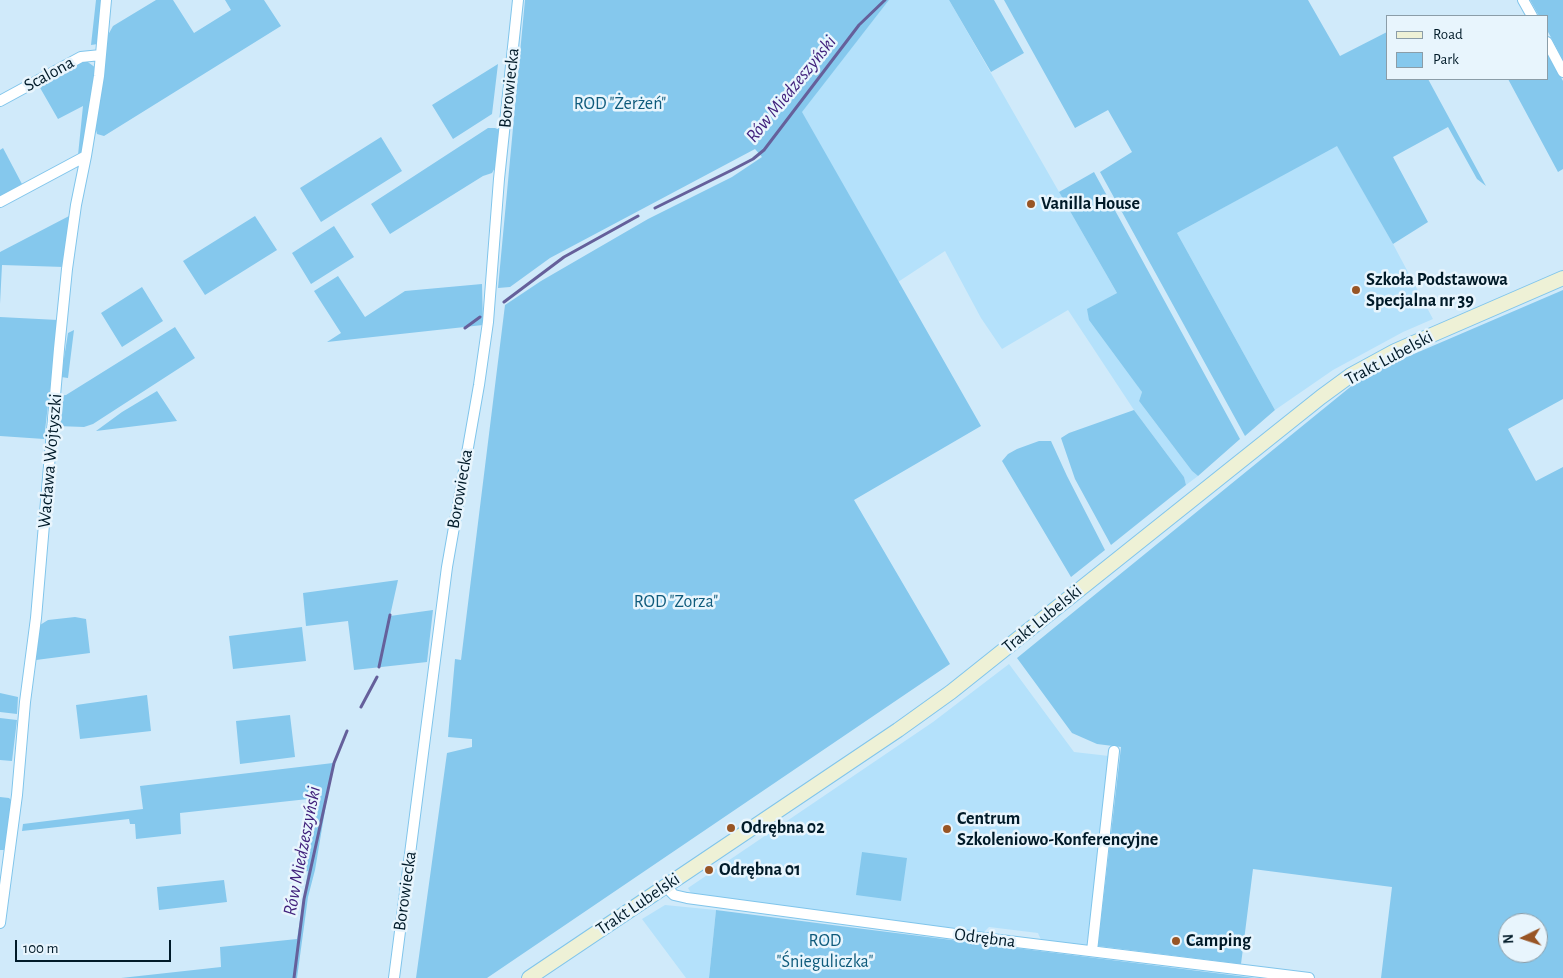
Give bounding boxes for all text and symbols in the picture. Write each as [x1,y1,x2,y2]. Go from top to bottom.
legend [1386,15,1548,80]
text: Road [1433,27,1463,42]
water label: Rów Miedzeszyński [741,31,841,147]
street label: Borowiecka [494,47,524,129]
street label: Scalona [20,51,78,97]
text: Park [1433,52,1459,67]
park label: ROD "Żerżeń" [574,93,666,115]
place label: Vanilla House [1041,193,1140,215]
marker: Vanilla House [1025,198,1037,210]
place label: Szkoła Podstawowa Specjalna nr 39 [1366,269,1508,312]
marker: Szkoła Podstawowa Specjalna nr 39 [1350,284,1362,296]
street label: Trakt Lubelski [1341,326,1437,390]
street label: Wacława Wojtyszki [33,393,67,529]
street label: Borowiecka [442,448,478,530]
street label: Trakt Lubelski [998,580,1086,658]
park label: ROD "Zorza" [634,591,718,613]
water label: Rów Miedzeszyński [278,785,326,917]
place label: Centrum Szkoleniowo-Konferencyjne [957,808,1158,851]
place label: Odrębna 02 [741,817,825,839]
marker: Odrębna 02 [725,822,737,834]
marker: Centrum Szkoleniowo-Konferencyjne [941,823,953,835]
street label: Borowiecka [389,850,421,932]
place label: Odrębna 01 [719,859,801,881]
marker: Odrębna 01 [703,864,715,876]
street label: Trakt Lubelski [592,868,684,940]
north arrow [1498,913,1548,963]
street label: Odrębna [953,924,1017,952]
scale bar [18,930,174,962]
park label: ROD "Śnieguliczka" [777,930,873,972]
place label: Camping [1186,930,1251,952]
text: N [1502,934,1516,944]
marker: Camping [1170,935,1182,947]
text: 100 m [23,941,58,956]

